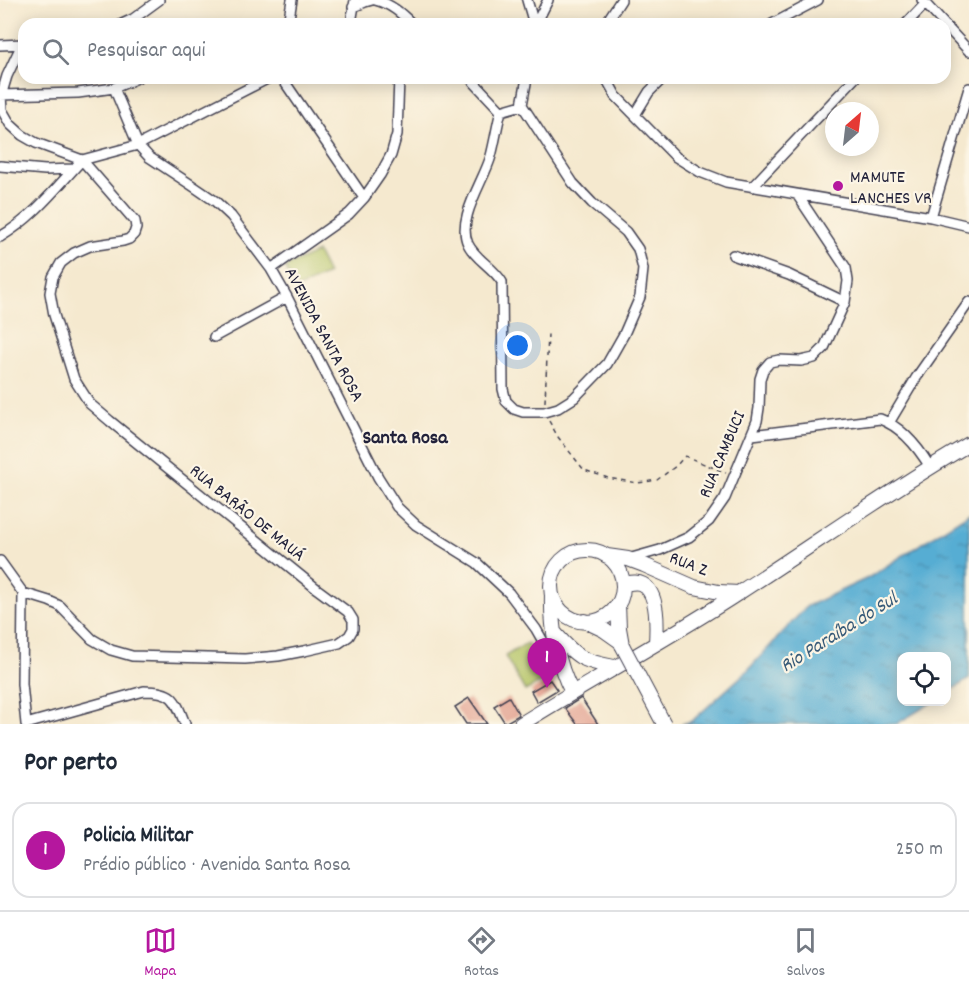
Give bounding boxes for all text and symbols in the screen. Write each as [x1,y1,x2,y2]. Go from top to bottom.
search box [18,18,951,84]
icon: search [39,35,72,68]
text: Pesquisar aqui [87,36,206,67]
north arrow [825,102,879,156]
place label: MAMUTE LANCHES VR [850,166,932,212]
marker: MAMUTE LANCHES VR [831,179,845,193]
street label: AVENIDA SANTA ROSA [277,264,369,407]
your location [503,331,532,360]
street label: RUA CAMBUCI [694,407,753,502]
district label: Santa Rosa [362,425,448,453]
street label: RUA BARÃO DE MAUÁ [183,459,310,568]
street label: RUA Z [665,547,711,584]
water label: Rio Paraíba do Sul [776,585,906,681]
pin: 1 [528,638,566,688]
map controls [897,652,951,706]
button: locate [897,652,951,706]
text: Por perto [24,745,117,782]
text: Policia Militar [83,821,193,852]
text: 1 [43,836,48,864]
text: 250 m [896,836,943,864]
text: Prédio público · Avenida Santa Rosa [83,852,350,880]
tab: Mapa [144,924,177,983]
tab: Rotas [464,924,499,983]
tab: Salvos [786,924,825,983]

